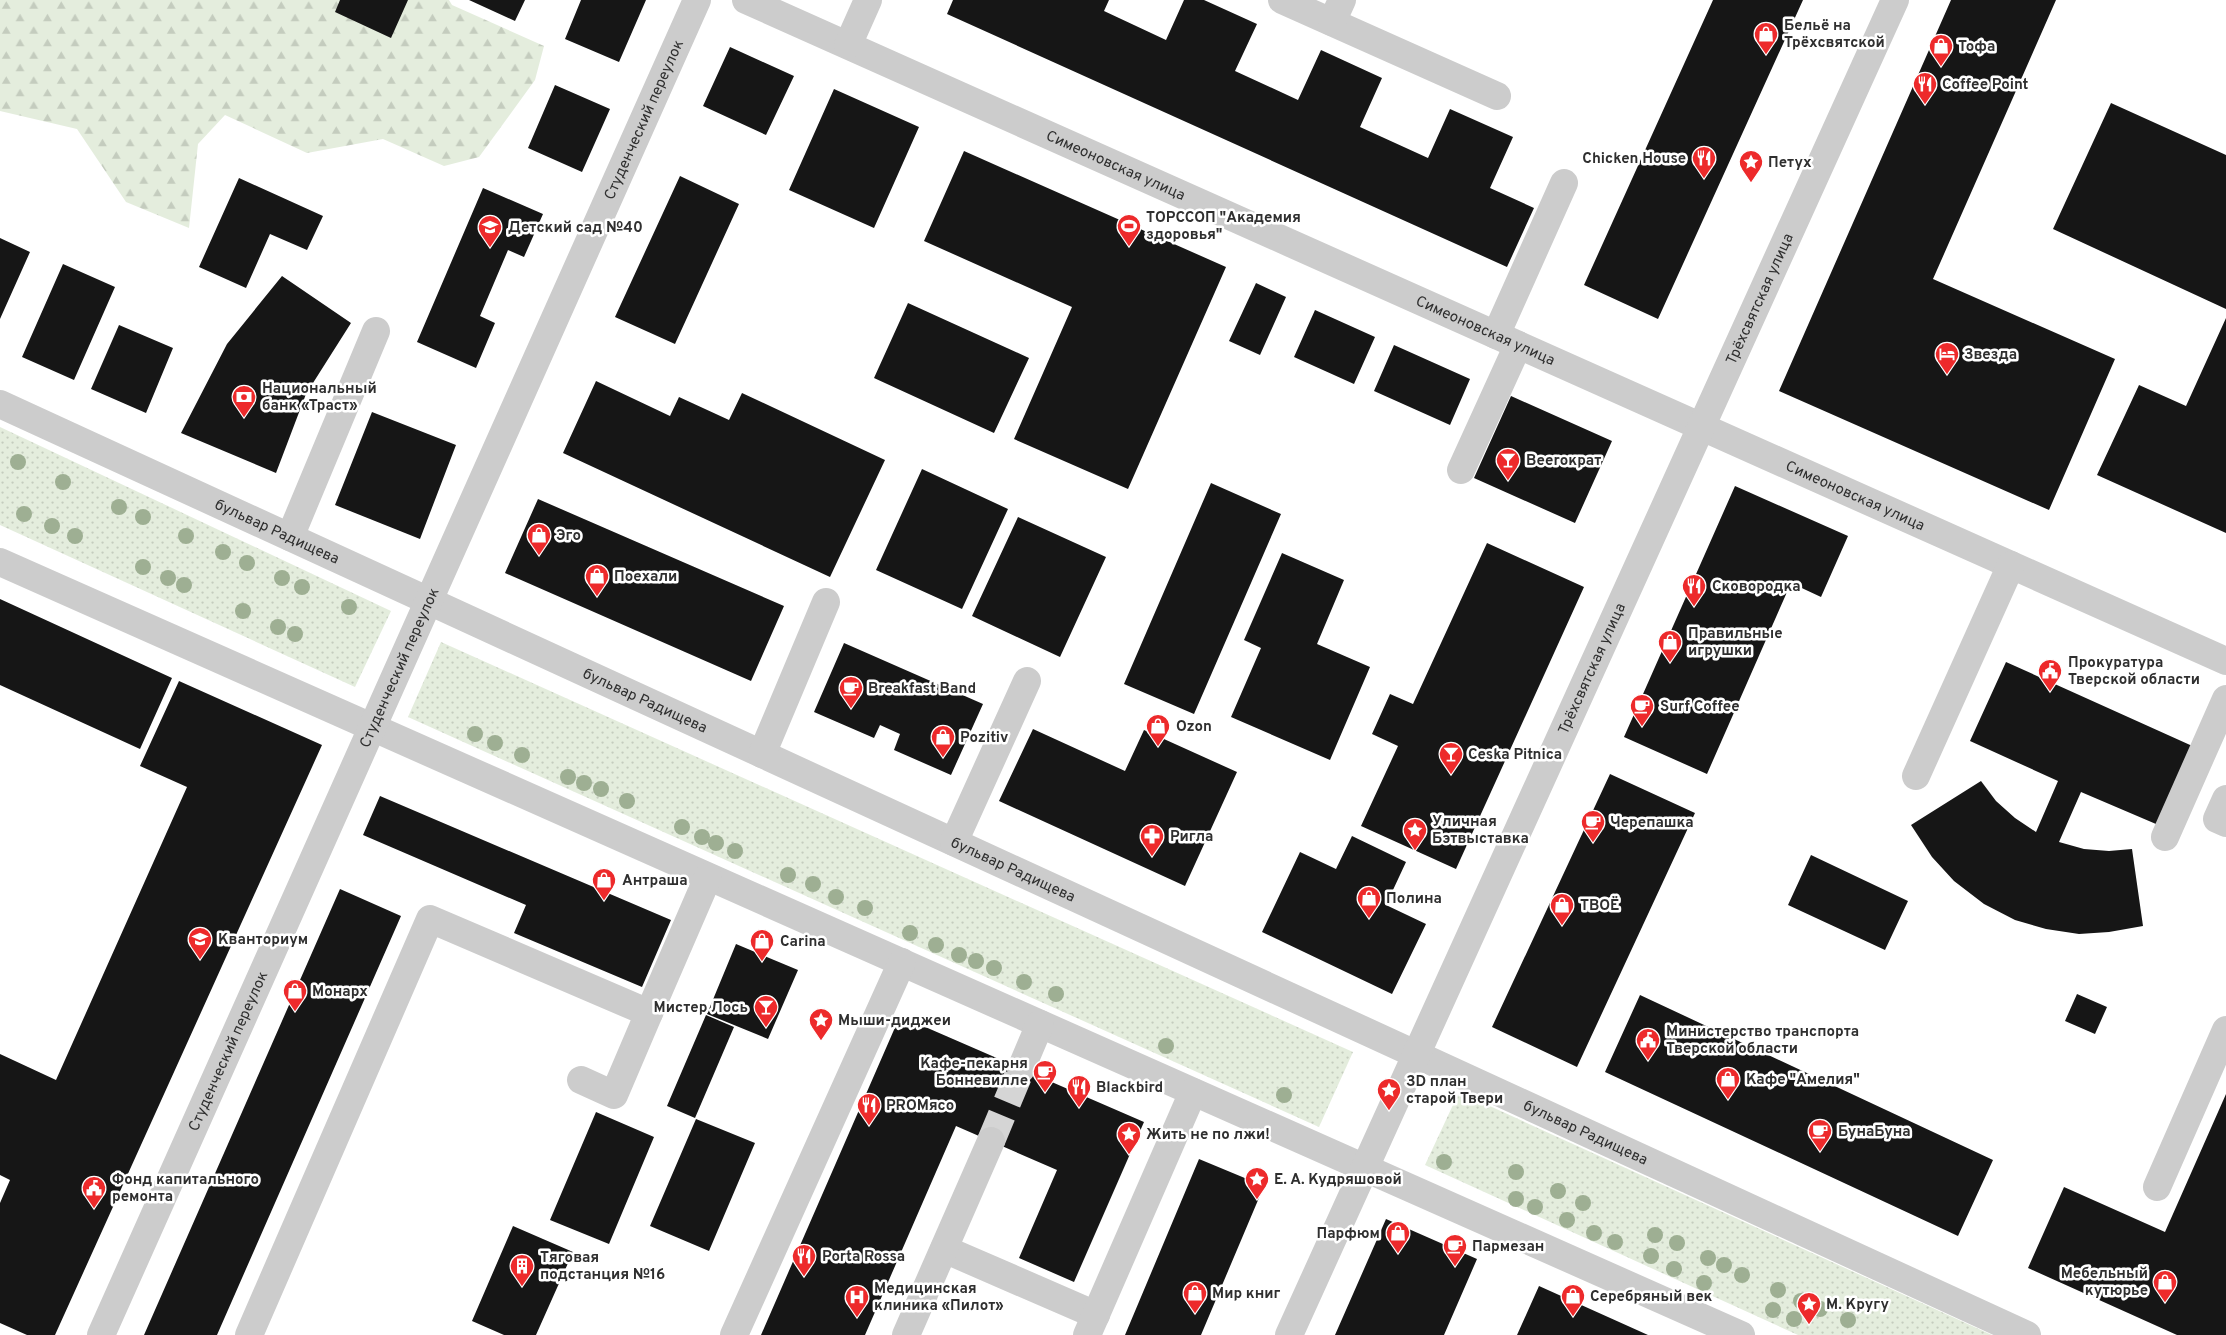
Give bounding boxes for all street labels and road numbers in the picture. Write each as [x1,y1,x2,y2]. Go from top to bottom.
street label: Студенческий переулок [601,37,689,203]
street label: Симеоновская улица [1043,127,1188,206]
street label: Трёхсвятская улица [1723,231,1799,368]
street label: Симеоновская улица [1412,292,1558,371]
street label: Симеоновская улица [1782,457,1927,536]
street label: бульвар Радищева [211,496,342,569]
street label: Студенческий переулок [356,585,444,751]
street label: Трёхсвятская улица [1555,601,1631,738]
street label: бульвар Радищева [579,665,710,739]
street label: бульвар Радищева [947,834,1078,908]
street label: Студенческий переулок [185,969,273,1135]
street label: бульвар Радищева [1520,1097,1650,1170]

